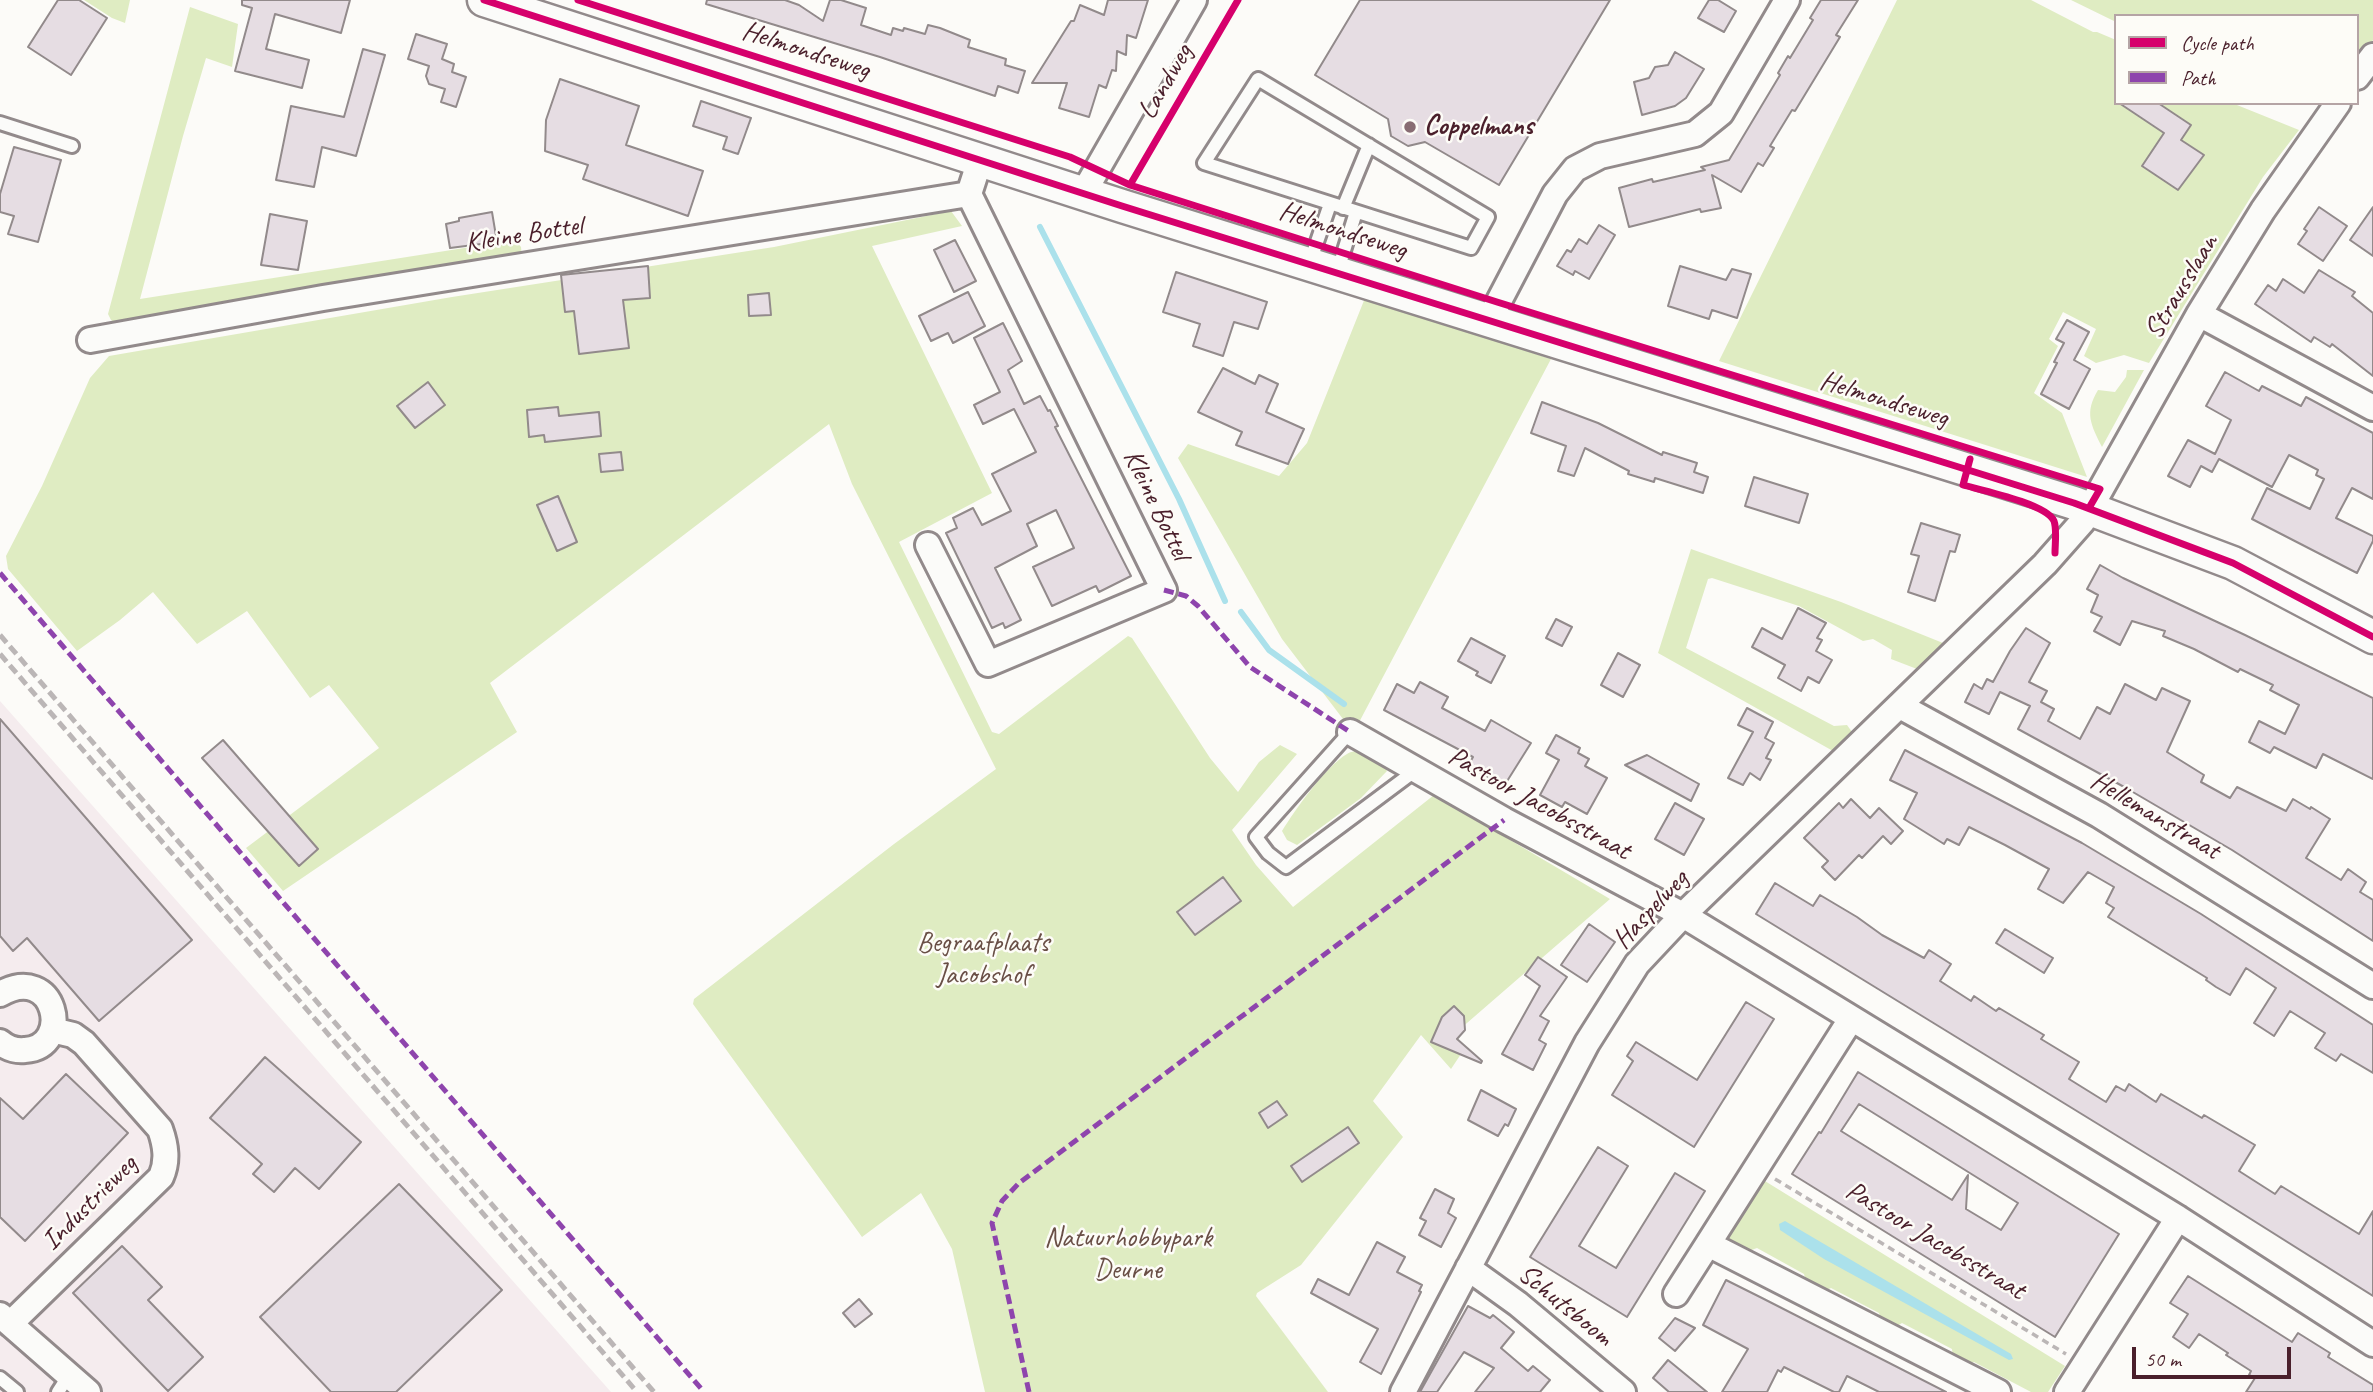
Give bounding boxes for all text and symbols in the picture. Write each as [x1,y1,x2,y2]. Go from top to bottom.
legend [2114,14,2359,105]
street label: Helmondseweg [738,15,874,87]
text: Cycle path [2181,30,2254,56]
street label: Landweg [1131,38,1201,126]
text: Path [2181,65,2216,91]
place label: Coppelmans [1424,110,1533,144]
marker: Coppelmans [1402,119,1418,135]
street label: Helmondseweg [1275,195,1411,267]
street label: Kleine Bottel [463,209,585,261]
street label: Strausslaan [2138,229,2226,345]
street label: Helmondseweg [1816,365,1952,435]
street label: Kleine Bottel [1115,444,1197,566]
street label: Pastoor Jacobsstraat [1442,740,1636,868]
street label: Hellemanstraat [2084,764,2226,868]
street label: Haspelweg [1606,864,1696,956]
park label: Begraafplaats Jacobshof [917,927,1049,993]
street label: Industrieweg [35,1148,145,1258]
street label: Pastoor Jacobsstraat [1839,1174,2031,1308]
park label: Natuurhobbypark Deurne [1044,1222,1212,1288]
street label: Schutsboom [1511,1258,1619,1354]
scale bar [2135,1332,2294,1376]
text: 50 m [2145,1346,2181,1372]

